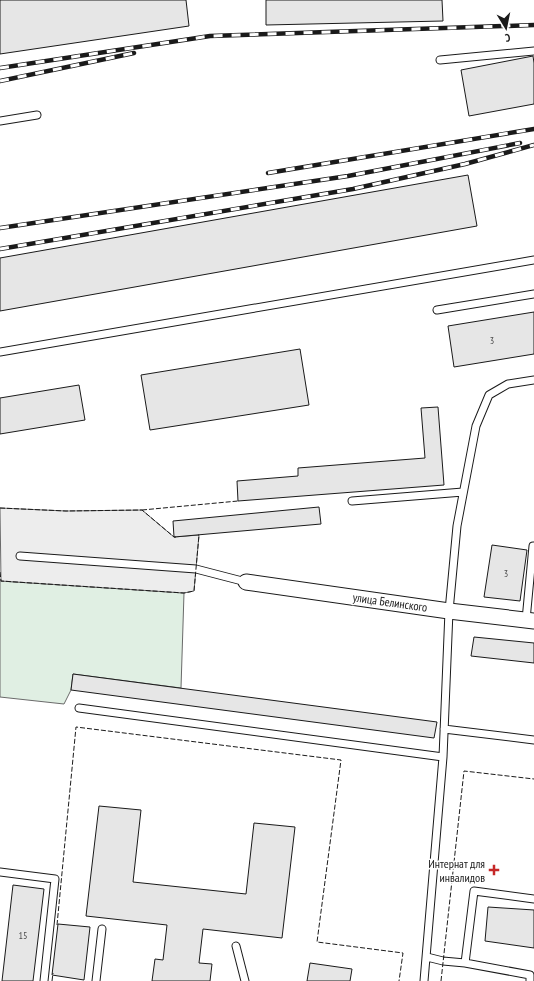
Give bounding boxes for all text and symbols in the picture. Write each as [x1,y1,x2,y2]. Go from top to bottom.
north arrow [486,8,526,48]
text: С [504,31,511,45]
house number: 3 [490,334,494,347]
house number: 3 [504,567,508,580]
street label: улица Белинского [352,589,428,615]
place label: Интернат для инвалидов [428,856,485,885]
marker: Интернат для инвалидов [488,864,500,876]
house number: 15 [19,929,28,942]

